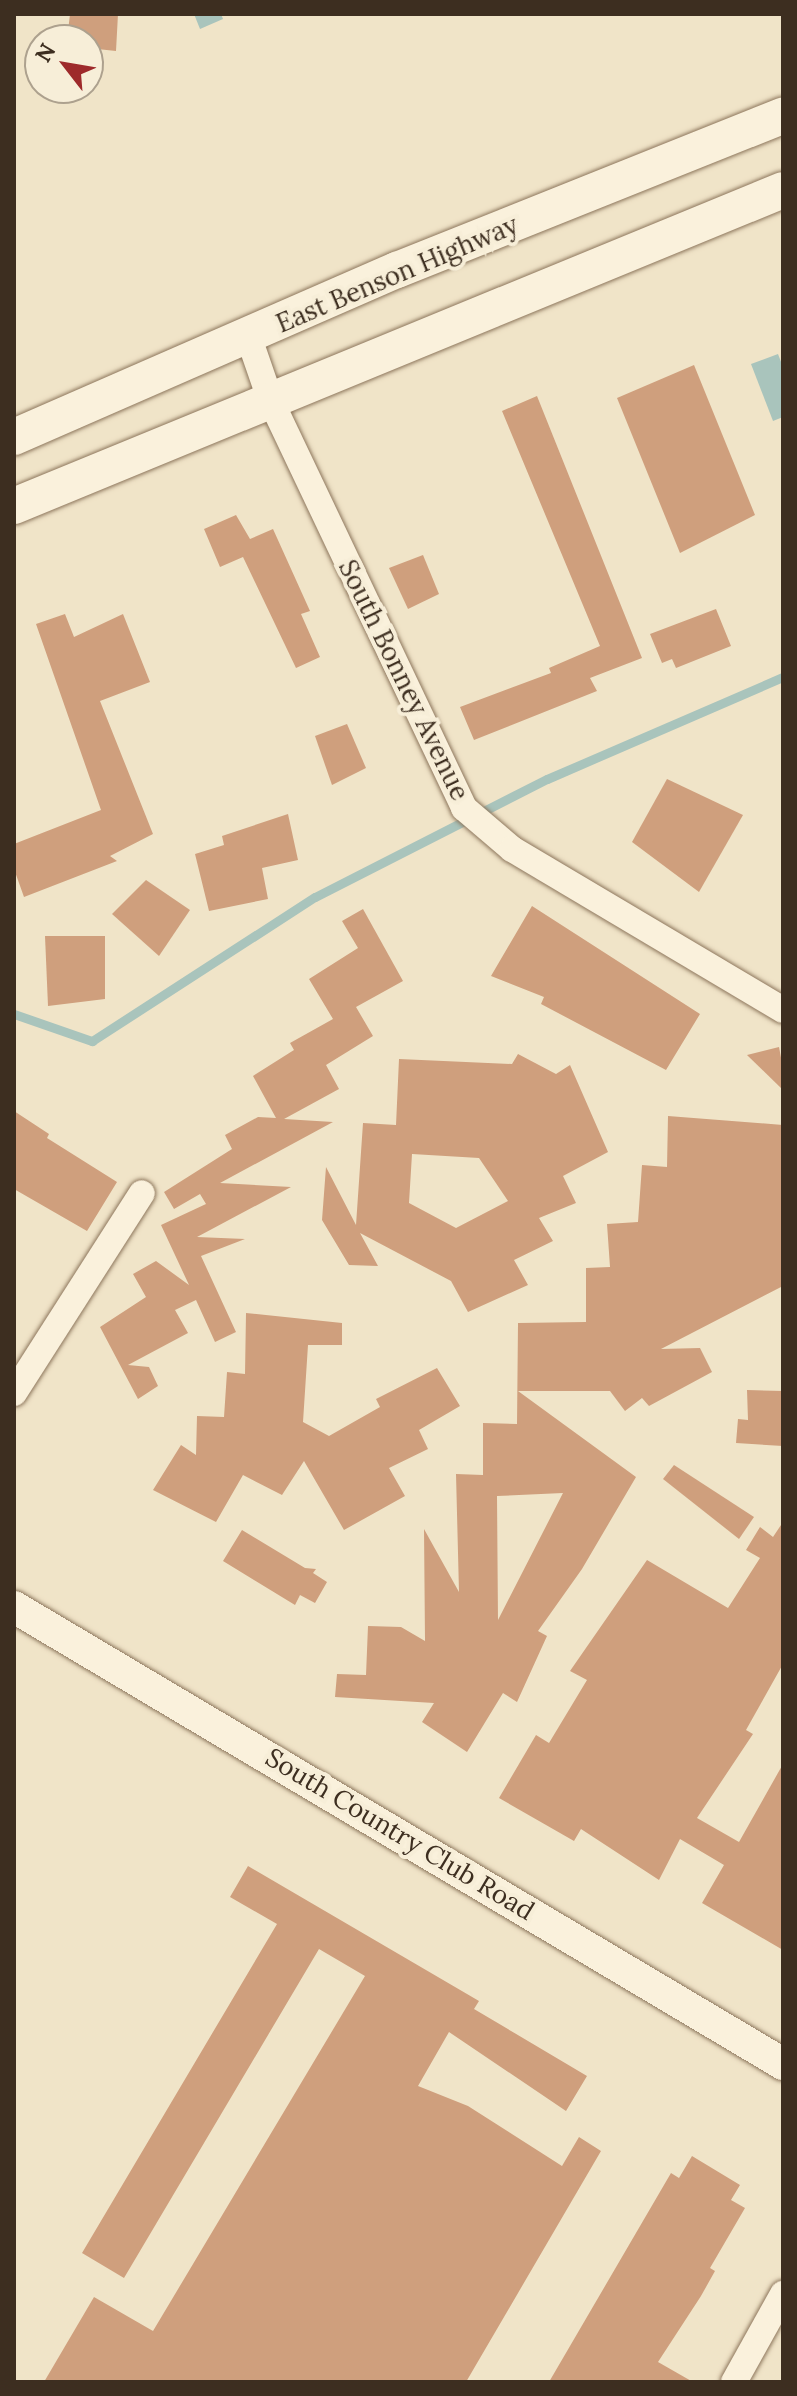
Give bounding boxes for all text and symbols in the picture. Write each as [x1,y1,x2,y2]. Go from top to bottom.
north arrow [24,24,104,104]
text: N [29,38,62,67]
street label: East Benson Highway [271,209,523,339]
street label: South Bonney Avenue [332,555,476,805]
street label: South Country Club Road [260,1741,540,1927]

